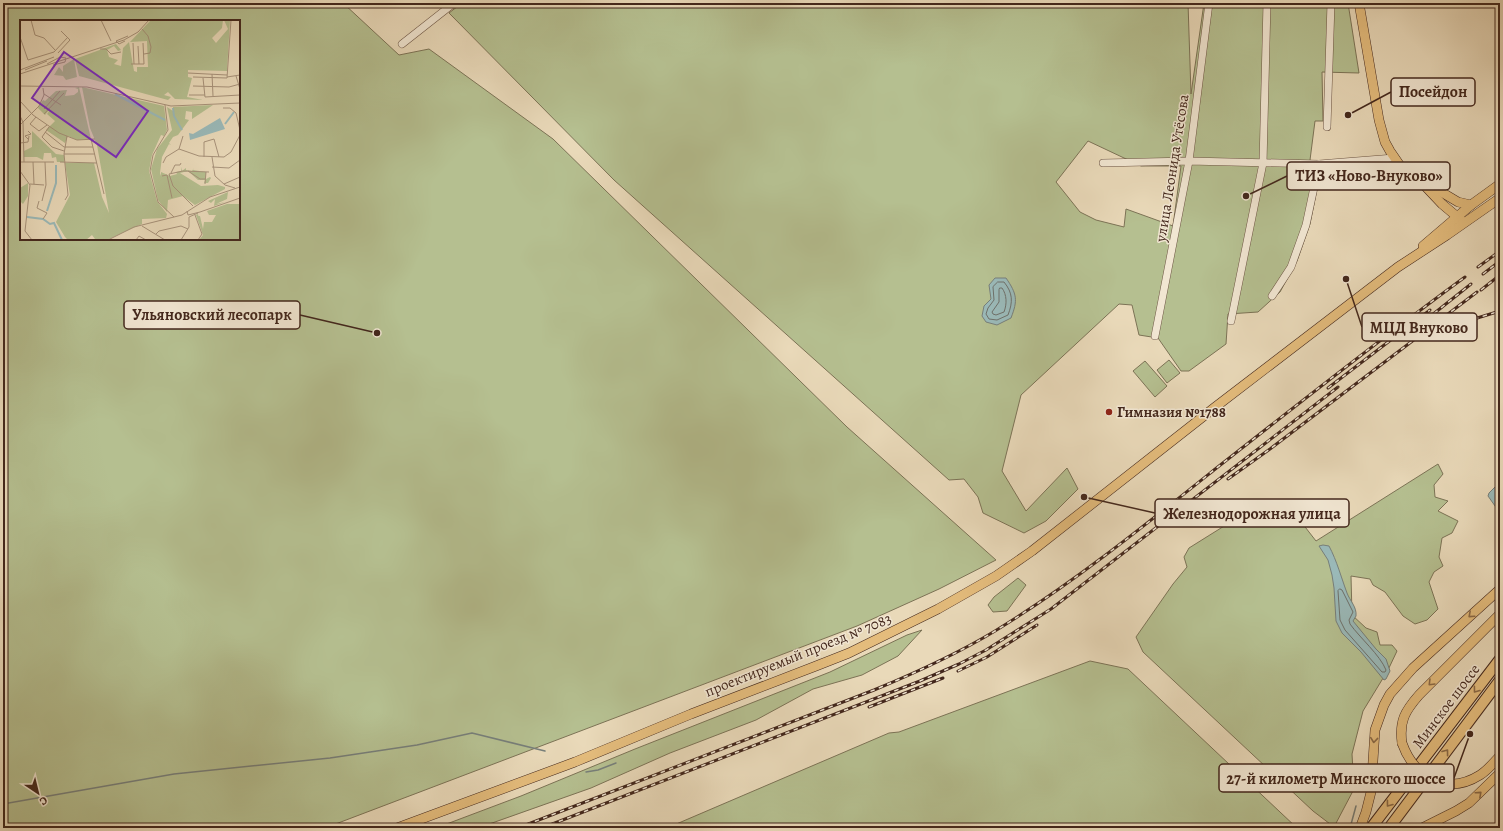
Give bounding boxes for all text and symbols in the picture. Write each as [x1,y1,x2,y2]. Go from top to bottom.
inset map [20,20,240,240]
callout: Посейдон [1391,78,1475,106]
text: Посейдон [1399,81,1467,103]
street label: улица Леонида Утёсова [1150,93,1194,244]
callout: ТИЗ «Ново-Внуково» [1287,162,1450,190]
text: ТИЗ «Ново-Внуково» [1295,165,1443,187]
callout: Ульяновский лесопарк [124,301,300,329]
text: Ульяновский лесопарк [132,304,292,326]
callout: МЦД Внуково [1362,313,1477,341]
text: МЦД Внуково [1370,317,1468,339]
place label: Гимназия №1788 [1117,402,1226,422]
marker: Гимназия №1788 [1104,407,1114,417]
callout: Железнодорожная улица [1155,499,1349,527]
text: Железнодорожная улица [1163,503,1341,525]
street label: проектируемый проезд № 7083 [702,608,894,702]
one-way arrow [1468,610,1476,618]
street label: Минское шоссе [1408,660,1484,752]
one-way arrow [1428,678,1436,686]
one-way arrow [1474,685,1481,692]
one-way arrow [1370,737,1379,743]
one-way arrow [1441,749,1448,756]
callout: 27-й километр Минского шоссе [1219,764,1454,792]
text: 27-й километр Минского шоссе [1226,768,1446,790]
north arrow [18,773,58,813]
one-way arrow [1475,792,1482,799]
text: С [36,793,51,809]
one-way arrow [1387,800,1394,807]

